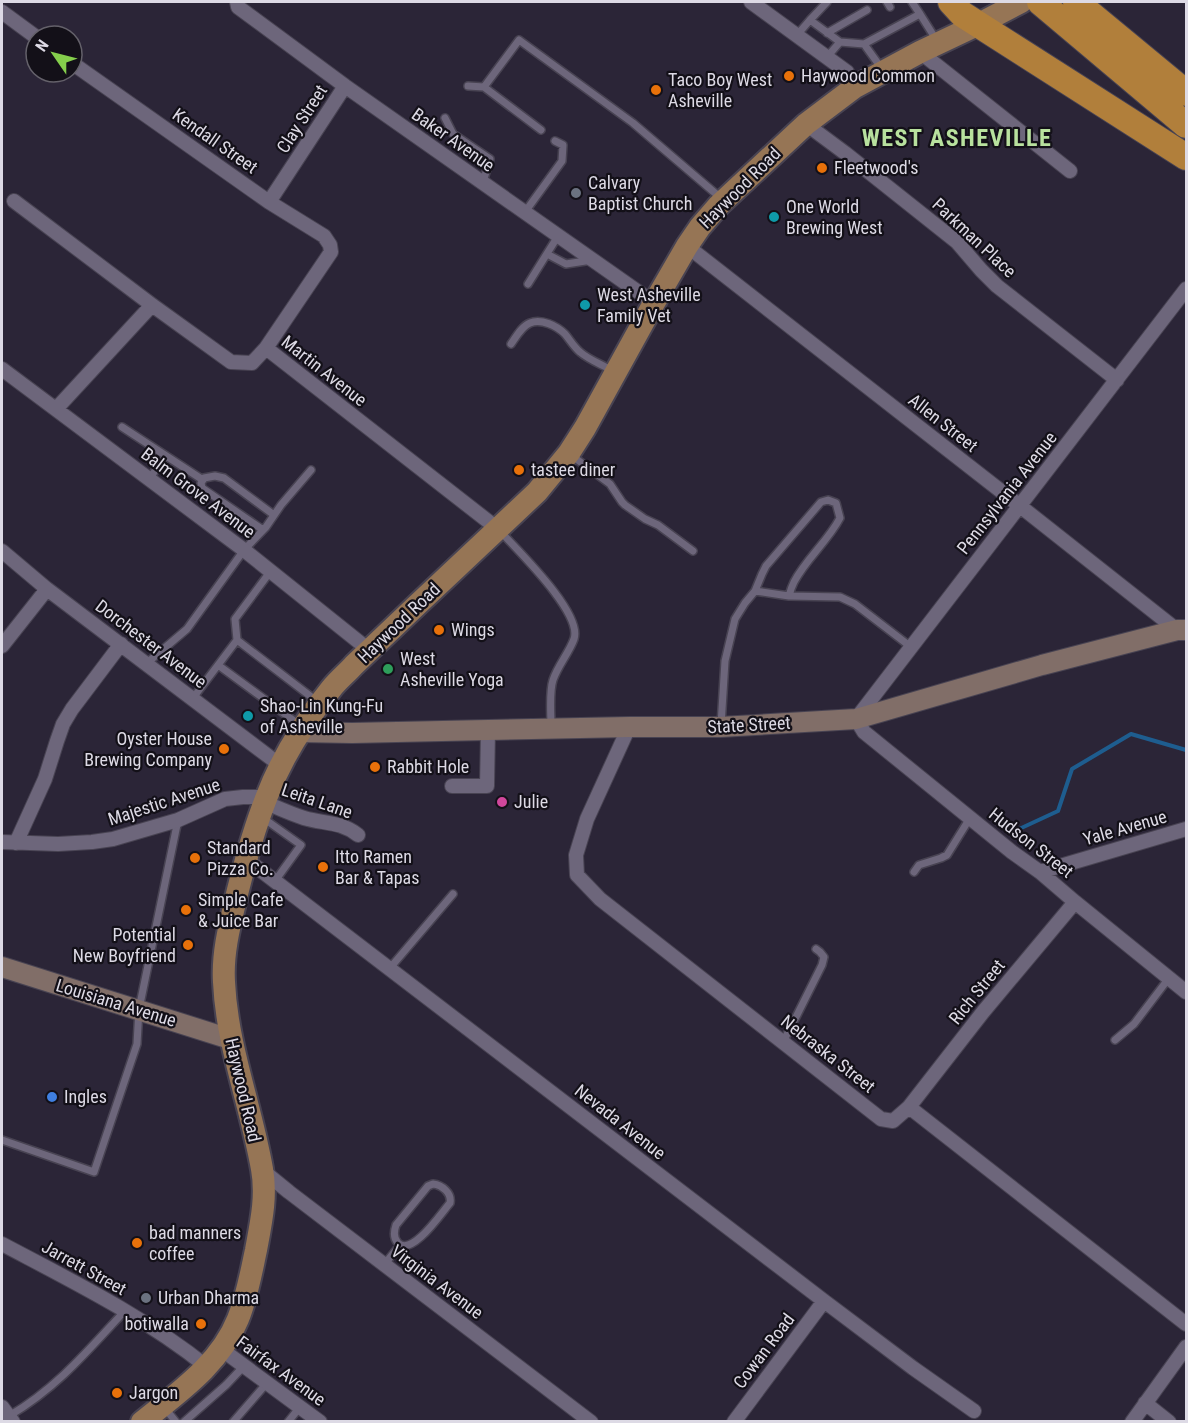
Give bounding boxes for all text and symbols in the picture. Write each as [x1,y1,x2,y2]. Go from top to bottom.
north arrow [24,24,84,84]
text: N [32,36,53,55]
place label: Haywood Common [801,65,935,86]
place label: Taco Boy West Asheville [668,69,772,111]
marker: Haywood Common [782,69,796,83]
street label: Clay Street [272,81,331,157]
marker: Taco Boy West Asheville [649,83,663,97]
street label: Baker Avenue [408,103,499,176]
street label: Kendall Street [169,104,262,178]
district label: WEST ASHEVILLE [862,124,1052,152]
street label: Haywood Road [695,143,785,233]
place label: Fleetwood's [834,157,918,178]
marker: Fleetwood's [815,161,829,175]
place label: Calvary Baptist Church [588,172,692,214]
marker: Calvary Baptist Church [569,186,583,200]
street label: Parkman Place [928,194,1020,282]
place label: One World Brewing West [786,196,883,238]
marker: One World Brewing West [767,210,781,224]
place label: West Asheville Family Vet [597,284,701,326]
marker: West Asheville Family Vet [578,298,592,312]
street label: Martin Avenue [278,331,371,410]
street label: Allen Street [904,389,982,456]
street label: Pennsylvania Avenue [952,427,1061,558]
street label: Balm Grove Avenue [137,443,259,542]
place label: tastee diner [531,459,616,480]
marker: tastee diner [512,463,526,477]
street label: Haywood Road [353,578,444,667]
street label: Dorchester Avenue [92,595,211,692]
place label: Wings [451,619,495,640]
marker: Wings [432,623,446,637]
place label: West Asheville Yoga [400,648,504,690]
marker: West Asheville Yoga [381,662,395,676]
place label: Shao-Lin Kung-Fu of Asheville [260,695,383,737]
marker: Shao-Lin Kung-Fu of Asheville [241,709,255,723]
street label: State Street [707,712,791,737]
place label: Oyster House Brewing Company [84,728,212,770]
marker: Oyster House Brewing Company [217,742,231,756]
place label: Rabbit Hole [387,756,469,777]
marker: Rabbit Hole [368,760,382,774]
street label: Majestic Avenue [105,774,223,830]
street label: Leita Lane [279,779,355,822]
place label: Julie [514,791,548,812]
marker: Julie [495,795,509,809]
street label: Hudson Street [985,803,1078,882]
street label: Yale Avenue [1081,806,1169,849]
place label: Standard Pizza Co. [207,837,274,879]
place label: Itto Ramen Bar & Tapas [335,846,419,888]
marker: Standard Pizza Co. [188,851,202,865]
marker: Itto Ramen Bar & Tapas [316,860,330,874]
place label: Simple Cafe & Juice Bar [198,889,283,931]
marker: Simple Cafe & Juice Bar [179,903,193,917]
place label: Potential New Boyfriend [73,924,176,966]
marker: Potential New Boyfriend [181,938,195,952]
street label: Rich Street [944,955,1009,1028]
street label: Louisiana Avenue [53,974,179,1031]
street label: Nebraska Street [777,1010,879,1097]
street label: Haywood Road [221,1036,266,1144]
street label: Nevada Avenue [571,1080,670,1163]
place label: Ingles [64,1086,107,1107]
marker: Ingles [45,1090,59,1104]
place label: bad manners coffee [149,1222,241,1264]
street label: Jarrett Street [38,1236,130,1299]
marker: bad manners coffee [130,1236,144,1250]
street label: Virginia Avenue [387,1240,488,1323]
place label: Urban Dharma [158,1287,259,1308]
marker: Urban Dharma [139,1291,153,1305]
street label: Cowan Road [729,1309,799,1392]
place label: botiwalla [124,1313,189,1334]
marker: botiwalla [194,1317,208,1331]
street label: Fairfax Avenue [233,1331,330,1410]
place label: Jargon [129,1382,178,1403]
marker: Jargon [110,1386,124,1400]

